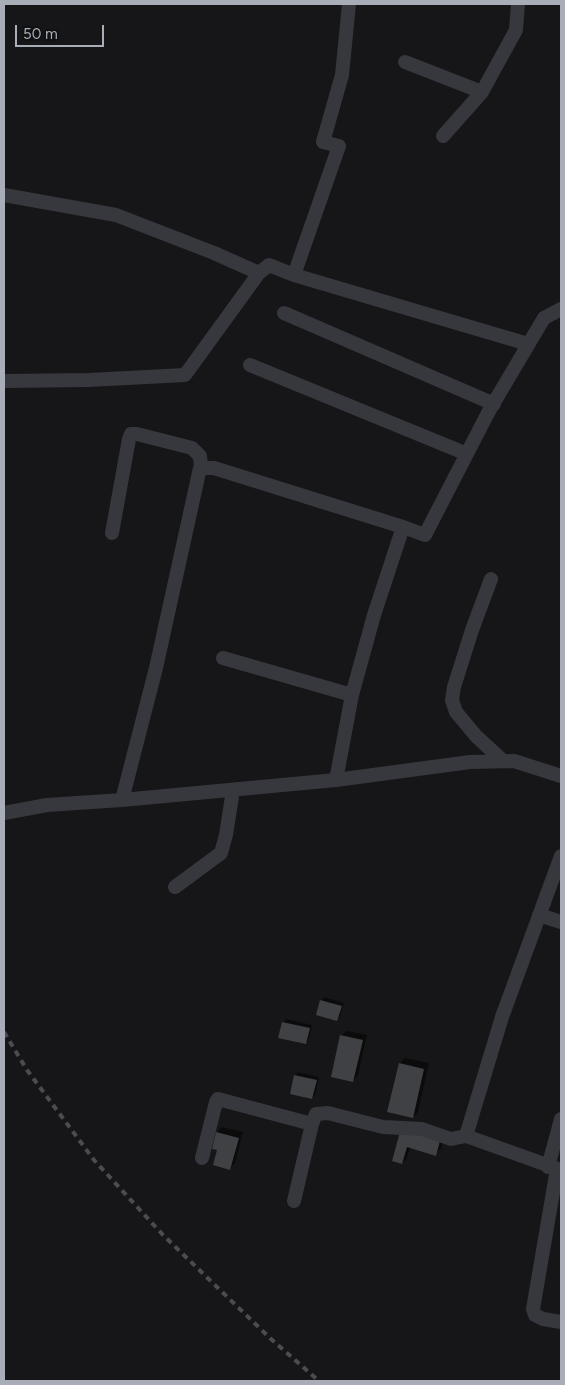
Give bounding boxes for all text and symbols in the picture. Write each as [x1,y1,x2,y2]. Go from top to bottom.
scale bar [18,15,106,47]
text: 50 m [23,25,58,43]

